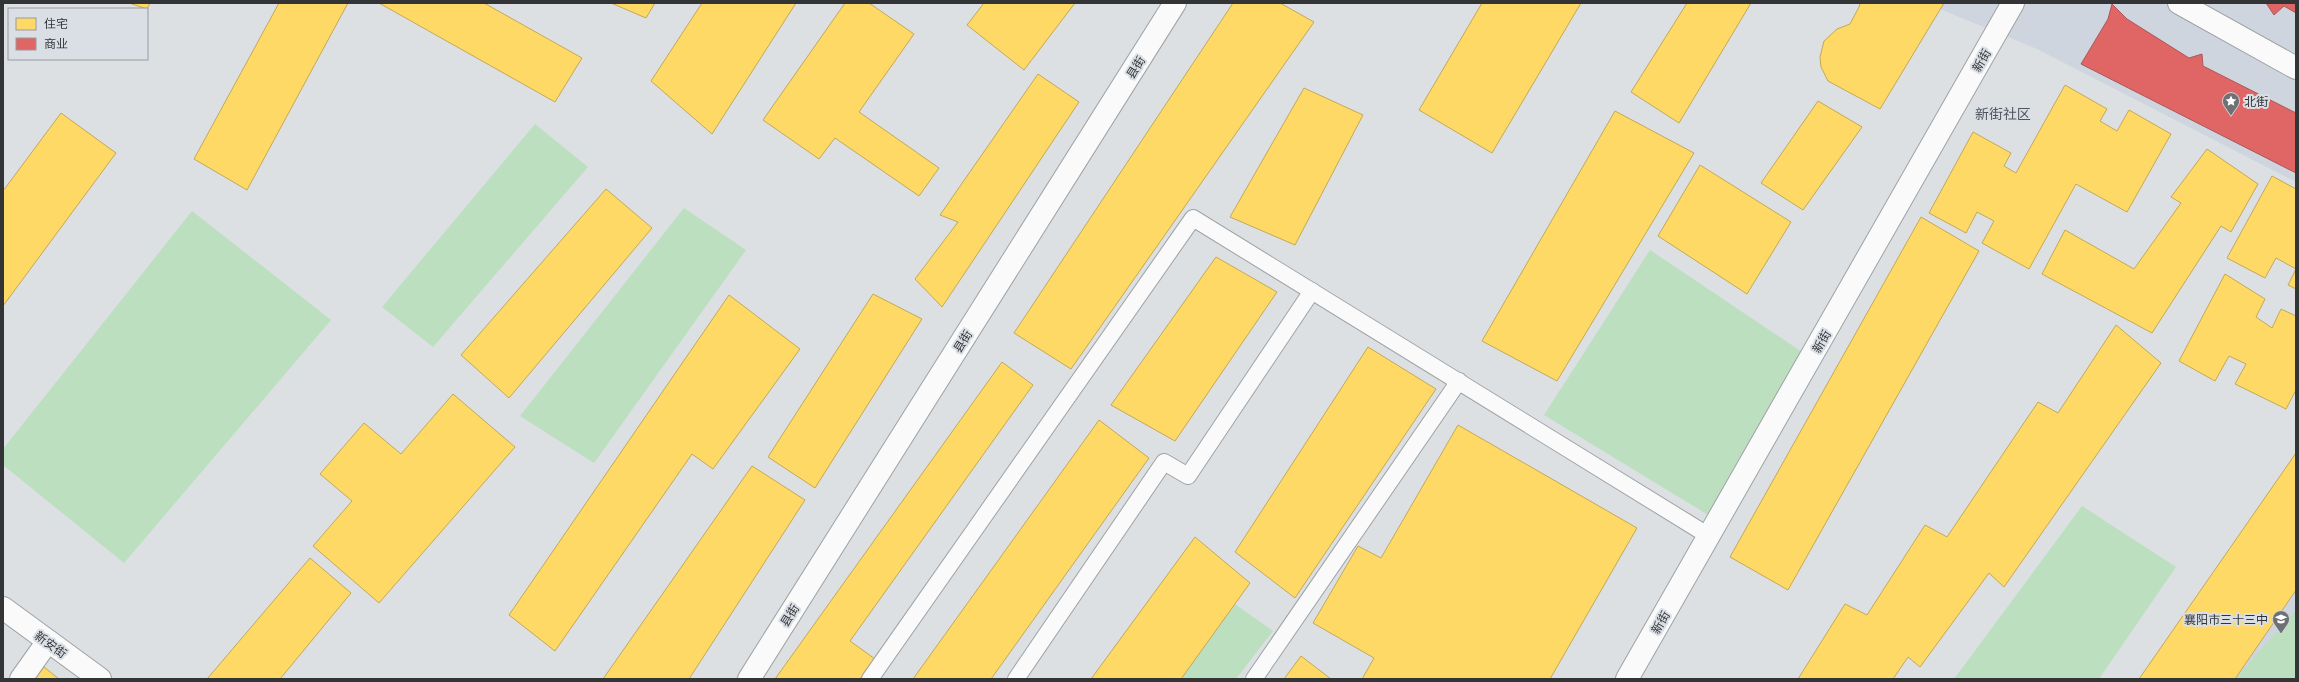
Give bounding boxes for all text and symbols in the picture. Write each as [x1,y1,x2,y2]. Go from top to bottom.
legend [8,8,148,60]
text: 住宅 [44,16,68,30]
text: 商业 [44,36,68,50]
street label: 新街 [1969,46,1993,74]
street label: 县街 [1123,53,1147,81]
place icon: 北街 [2221,91,2241,116]
place label: 北街 [2244,94,2268,108]
district label: 新街社区 [1975,105,2031,122]
street label: 县街 [950,327,974,355]
street label: 新街 [1809,327,1833,355]
street label: 县街 [777,601,801,629]
street label: 新街 [1648,608,1672,636]
school or university icon: 襄阳市三十三中 [2271,609,2291,634]
place label: 襄阳市三十三中 [2184,612,2268,626]
street label: 新安街 [32,628,70,660]

